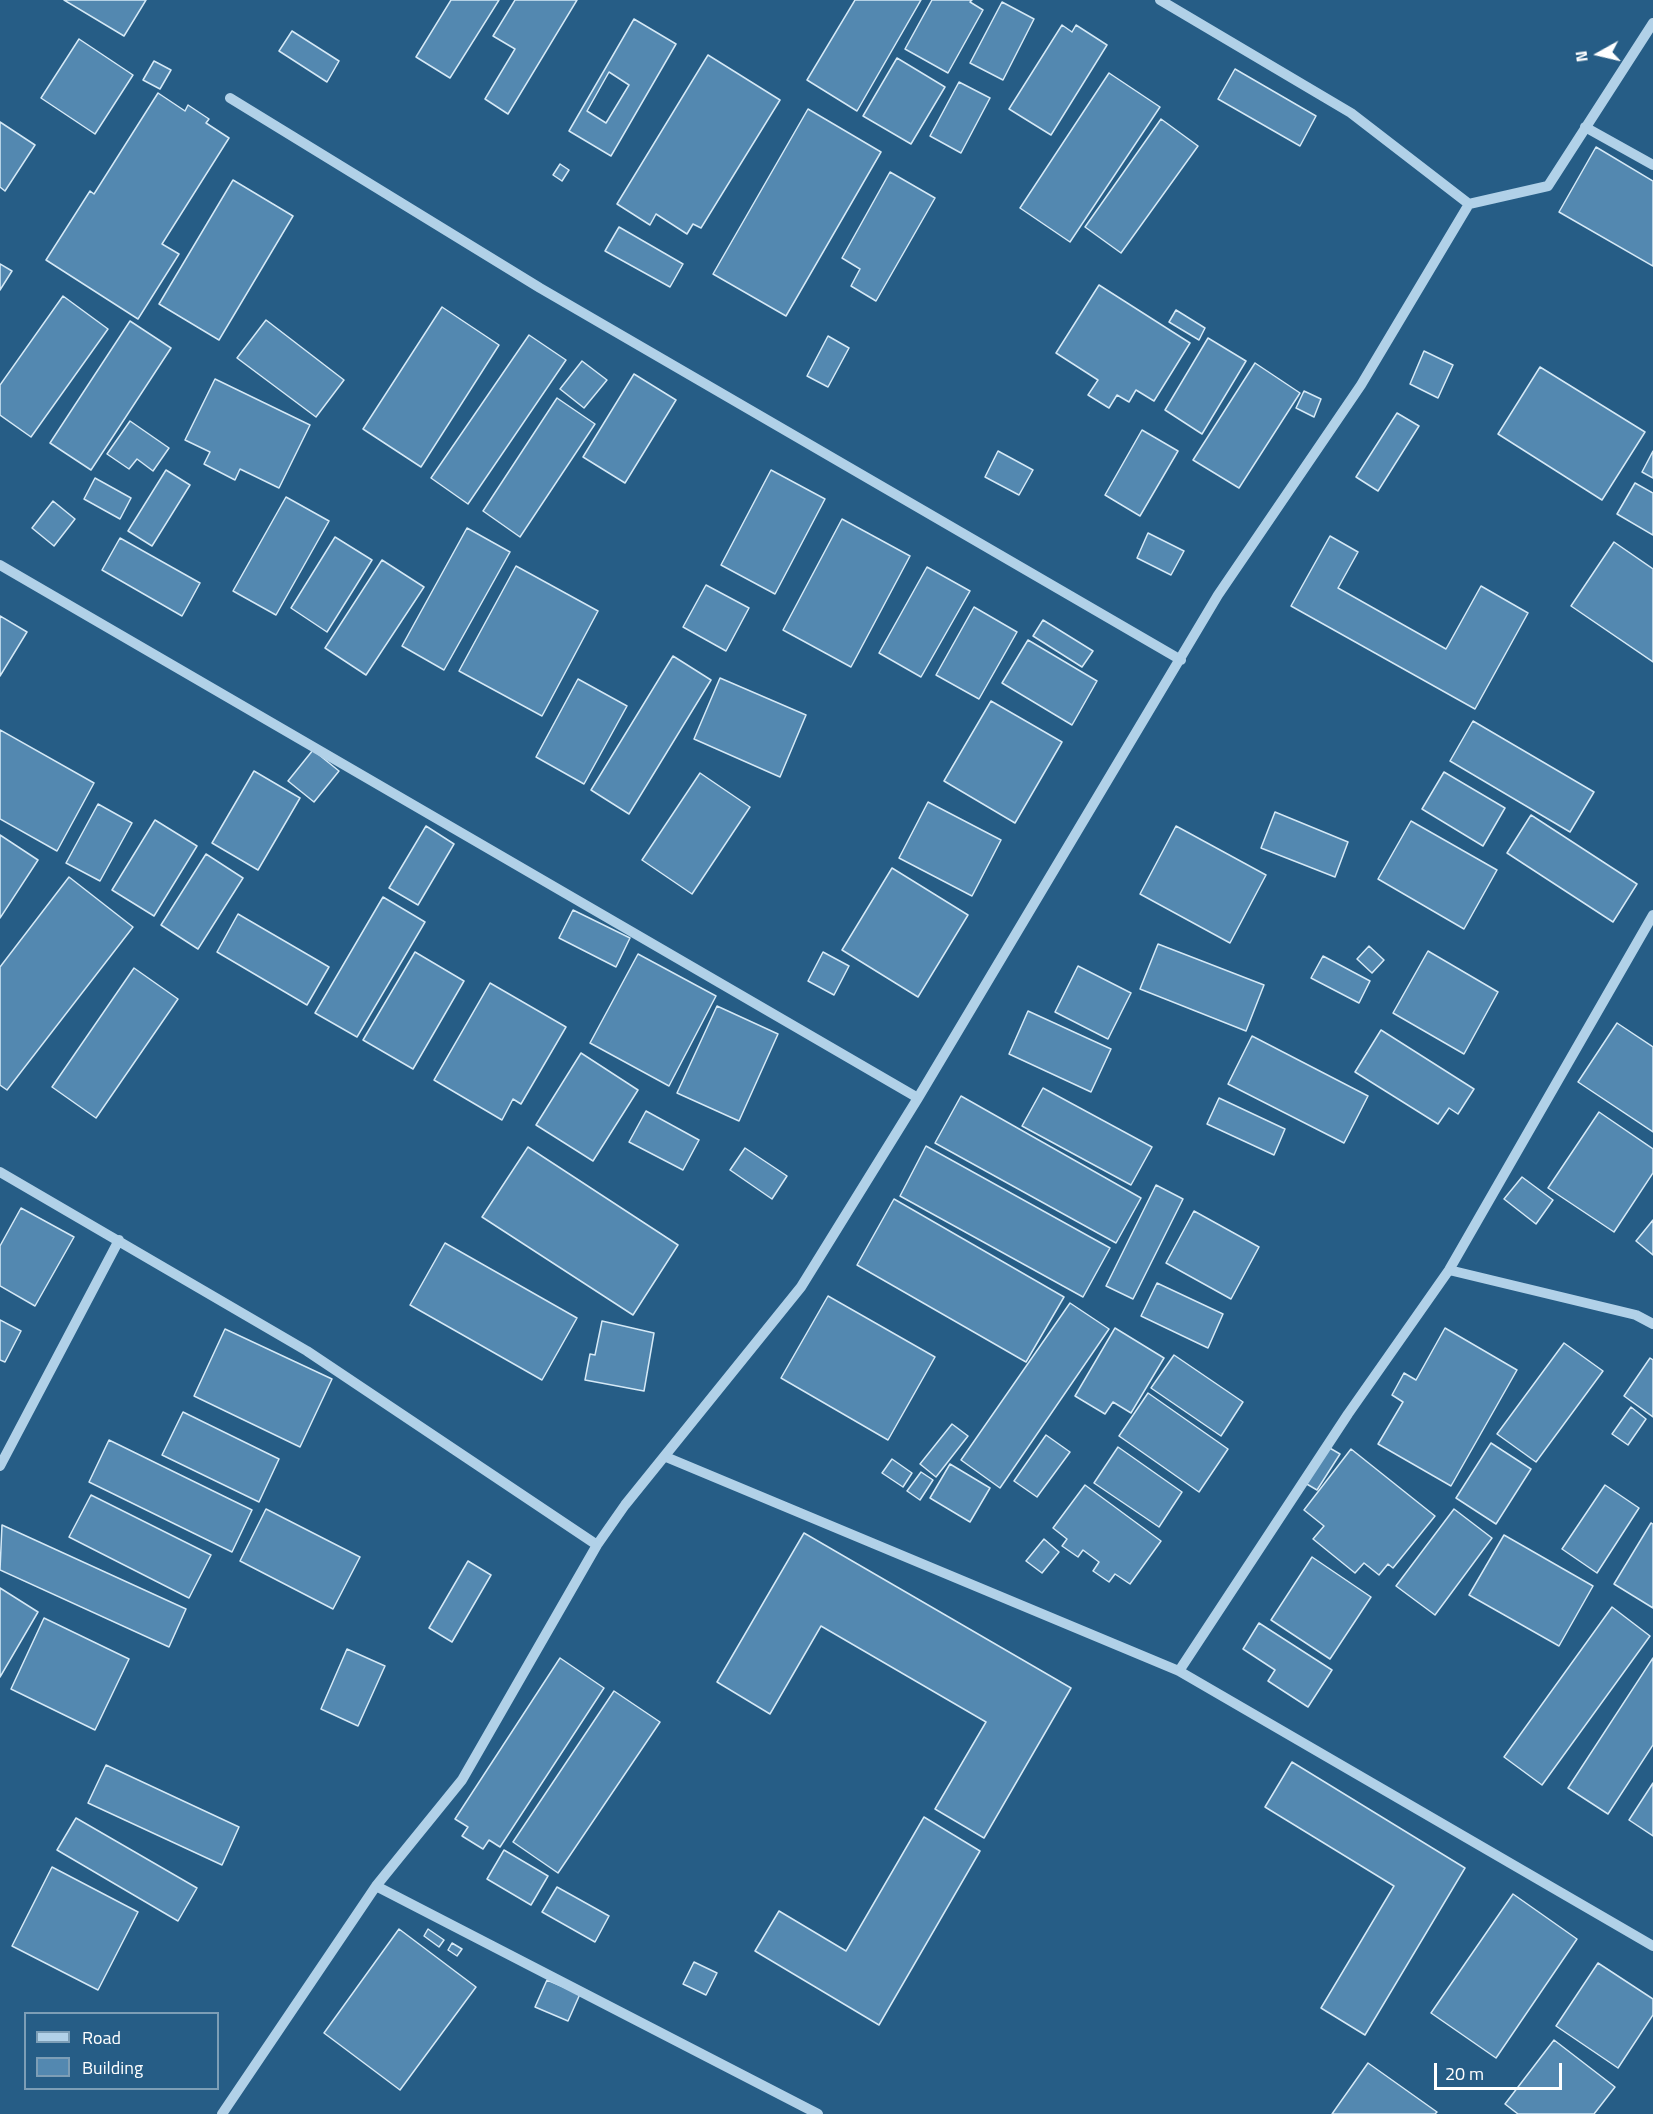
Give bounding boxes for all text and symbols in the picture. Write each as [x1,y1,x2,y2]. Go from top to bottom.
north arrow [1569,24,1629,84]
text: N [1569,49,1594,64]
legend [24,2012,219,2090]
text: Road [82,2024,121,2051]
scale bar [1437,2051,1564,2089]
text: Building [82,2054,143,2081]
text: 20 m [1445,2060,1484,2087]

